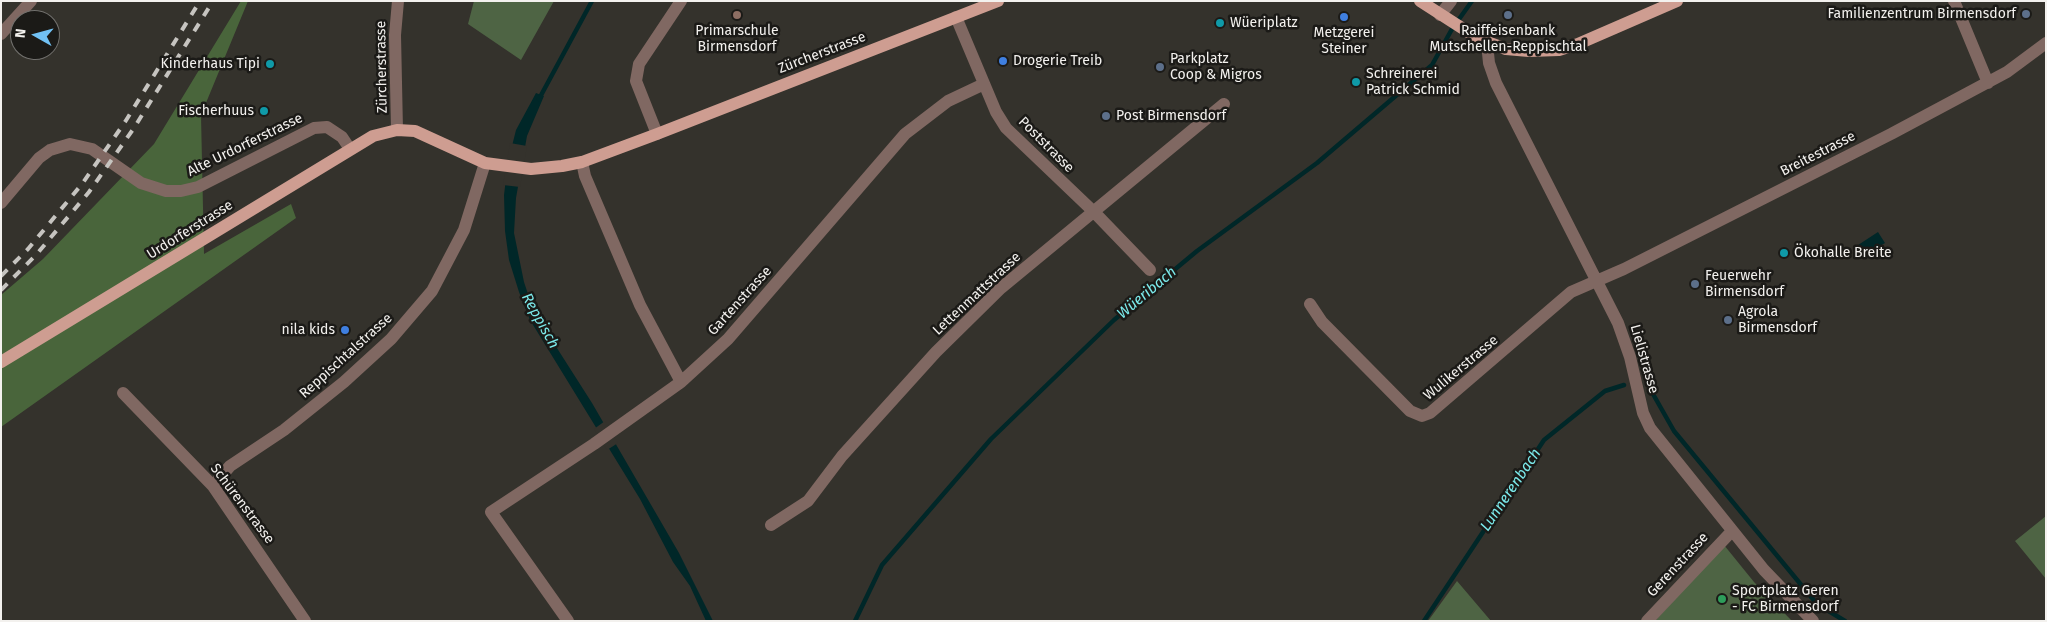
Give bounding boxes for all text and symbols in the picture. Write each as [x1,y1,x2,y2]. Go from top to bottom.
place label: Familienzentrum Birmensdorf [1827,6,2016,22]
marker: Familienzentrum Birmensdorf [2020,8,2032,20]
marker: Primarschule Birmensdorf [731,9,743,21]
marker: Raiffeisenbank Mutschellen-Reppischtal [1502,9,1514,21]
north arrow [10,10,60,60]
marker: Metzgerei Steiner [1338,11,1350,23]
place label: Wüeriplatz [1230,15,1298,31]
marker: Wüeriplatz [1214,17,1226,29]
street label: Zürcherstrasse [373,21,391,113]
place label: Primarschule Birmensdorf [695,23,779,56]
place label: Raiffeisenbank Mutschellen-Reppischtal [1429,23,1587,56]
place label: Metzgerei Steiner [1314,25,1374,58]
text: N [12,28,30,39]
street label: Zürcherstrasse [776,29,868,77]
place label: Parkplatz Coop & Migros [1170,51,1262,84]
place label: Drogerie Treib [1013,53,1102,69]
marker: Drogerie Treib [997,55,1009,67]
place label: Kinderhaus Tipi [161,56,260,72]
marker: Kinderhaus Tipi [264,58,276,70]
marker: Parkplatz Coop & Migros [1154,61,1166,73]
place label: Schreinerei Patrick Schmid [1366,66,1460,98]
marker: Schreinerei Patrick Schmid [1350,76,1362,88]
place label: Fischerhuus [178,103,254,119]
marker: Fischerhuus [258,105,270,117]
place label: Post Birmensdorf [1116,108,1226,124]
street label: Alte Urdorferstrasse [184,110,306,180]
marker: Post Birmensdorf [1100,110,1112,122]
street label: Poststrasse [1015,114,1077,176]
street label: Breitestrasse [1778,128,1858,180]
street label: Urdorferstrasse [144,197,236,263]
place label: Ökohalle Breite [1794,245,1892,261]
marker: Ökohalle Breite [1778,247,1790,259]
street label: Lettenmattstrasse [929,249,1025,339]
street label: Gartenstrasse [705,263,775,339]
water label: Wüeribach [1114,263,1180,323]
place label: Feuerwehr Birmensdorf [1705,268,1784,300]
marker: Feuerwehr Birmensdorf [1689,278,1701,290]
water label: Reppisch [517,290,563,352]
place label: Agrola Birmensdorf [1738,304,1817,336]
street label: Reppischtalstrasse [296,310,396,402]
marker: Agrola Birmensdorf [1722,314,1734,326]
place label: nila kids [281,322,335,338]
street label: Lielistrasse [1626,322,1662,396]
marker: nila kids [339,324,351,336]
street label: Wulikerstrasse [1420,332,1502,404]
water label: Lunnerenbach [1477,445,1545,535]
street label: Schürenstrasse [206,461,278,547]
street label: Gerenstrasse [1644,529,1712,601]
place label: Sportplatz Geren - FC Birmensdorf [1732,583,1839,616]
marker: Sportplatz Geren - FC Birmensdorf [1716,593,1728,605]

